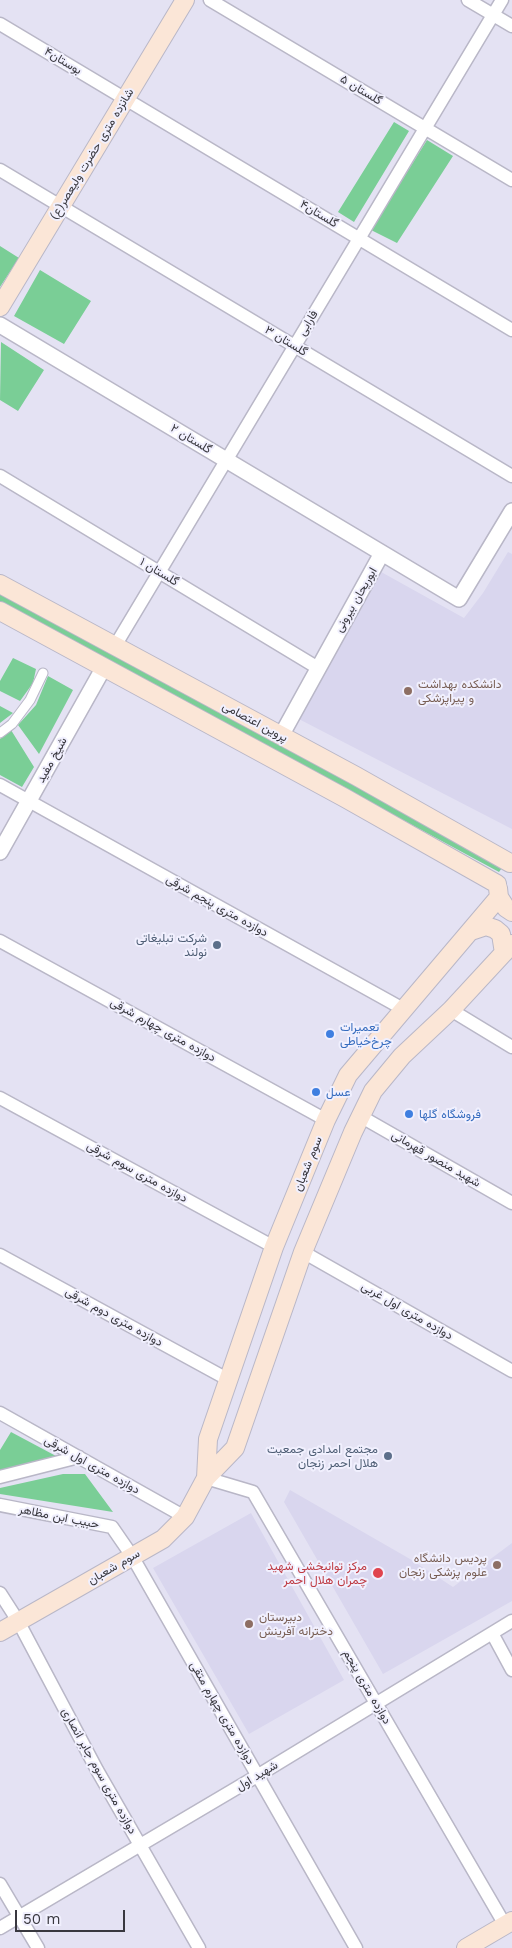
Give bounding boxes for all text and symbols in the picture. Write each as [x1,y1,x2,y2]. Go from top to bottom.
street label: بوستان۴ [42,44,84,78]
street label: گلستان ۵ [337,72,385,108]
street label: شانزده متری حضرت ولیعصر(ع) [47,86,137,222]
street label: گلستان۴ [297,197,341,231]
street label: فارابی [295,308,321,338]
street label: گلستان ۳ [262,323,310,359]
street label: گلستان ۲ [168,421,214,457]
street label: گلستان ۱ [137,555,181,589]
street label: ابوریحان بیرونی [332,565,380,635]
place label: دانشکده بهداشت و پیراپزشکی [418,677,502,705]
marker: دانشکده بهداشت و پیراپزشکی [402,685,414,697]
street label: پروین اعتصامی [220,699,290,745]
street label: شیخ مفید [34,735,70,785]
street label: دوازده متری پنجم شرقی [163,872,271,940]
place label: شرکت تبلیغاتی نولند [136,931,207,959]
marker: شرکت تبلیغاتی نولند [211,939,223,951]
street label: دوازده متری چهارم شرقی [108,995,218,1065]
place label: تعمیرات چرخ‌خیاطی [340,1020,392,1048]
marker: تعمیرات چرخ‌خیاطی [324,1028,336,1040]
place label: عسل [326,1085,350,1099]
marker: عسل [310,1086,322,1098]
place label: فروشگاه گلها [419,1107,481,1121]
marker: فروشگاه گلها [403,1108,415,1120]
street label: شهید منصور قهرمانی [389,1128,483,1190]
street label: سوم شعبان [291,1135,325,1193]
street label: دوازده متری سوم شرقی [84,1138,190,1206]
street label: دوازده متری اول غربی [359,1279,455,1343]
street label: دوازده متری دوم شرقی [63,1284,165,1350]
street label: دوازده متری اول شرقی [42,1433,142,1497]
place label: مجتمع امدادی جمعیت هلال احمر زنجان [267,1442,378,1470]
marker: مجتمع امدادی جمعیت هلال احمر زنجان [382,1450,394,1462]
street label: حبیب ابن مظاهر [18,1502,100,1532]
street label: سوم شعبان [85,1546,143,1588]
place label: پردیس دانشگاه علوم پزشکى زنجان [399,1551,487,1579]
place label: مرکز توانبخشی شهید چمران هلال احمر [267,1559,367,1587]
marker: پردیس دانشگاه علوم پزشکى زنجان [491,1559,503,1571]
marker: مرکز توانبخشی شهید چمران هلال احمر [371,1566,385,1580]
place label: دبیرستان دخترانه آفرینش [259,1610,333,1638]
marker: دبیرستان دخترانه آفرینش [243,1618,255,1630]
street label: دوازده متری پنجم [340,1647,394,1727]
street label: دوازده متری چهارم متقی [187,1659,257,1767]
street label: دوازده متری سوم جابر انصاری [58,1705,140,1837]
street label: شهید اول [234,1758,280,1794]
scale bar [18,1900,128,1932]
text: 50 m [23,1910,60,1928]

